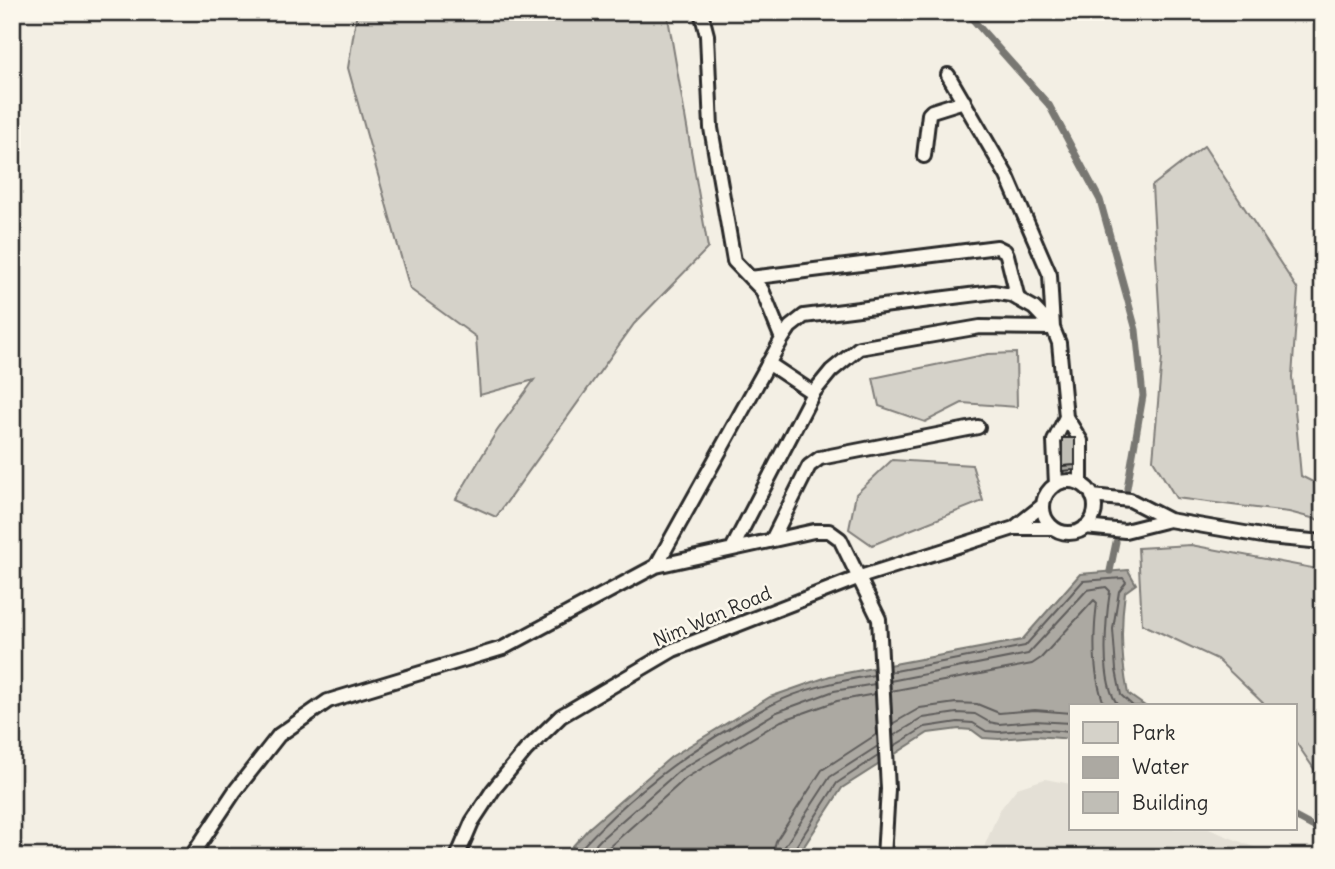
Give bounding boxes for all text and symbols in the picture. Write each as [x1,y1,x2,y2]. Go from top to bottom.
street label: Nim Wan Road [649,580,775,652]
legend [1069,704,1296,830]
text: Park [1132,719,1175,746]
text: Water [1132,753,1190,780]
text: Building [1132,789,1208,816]

